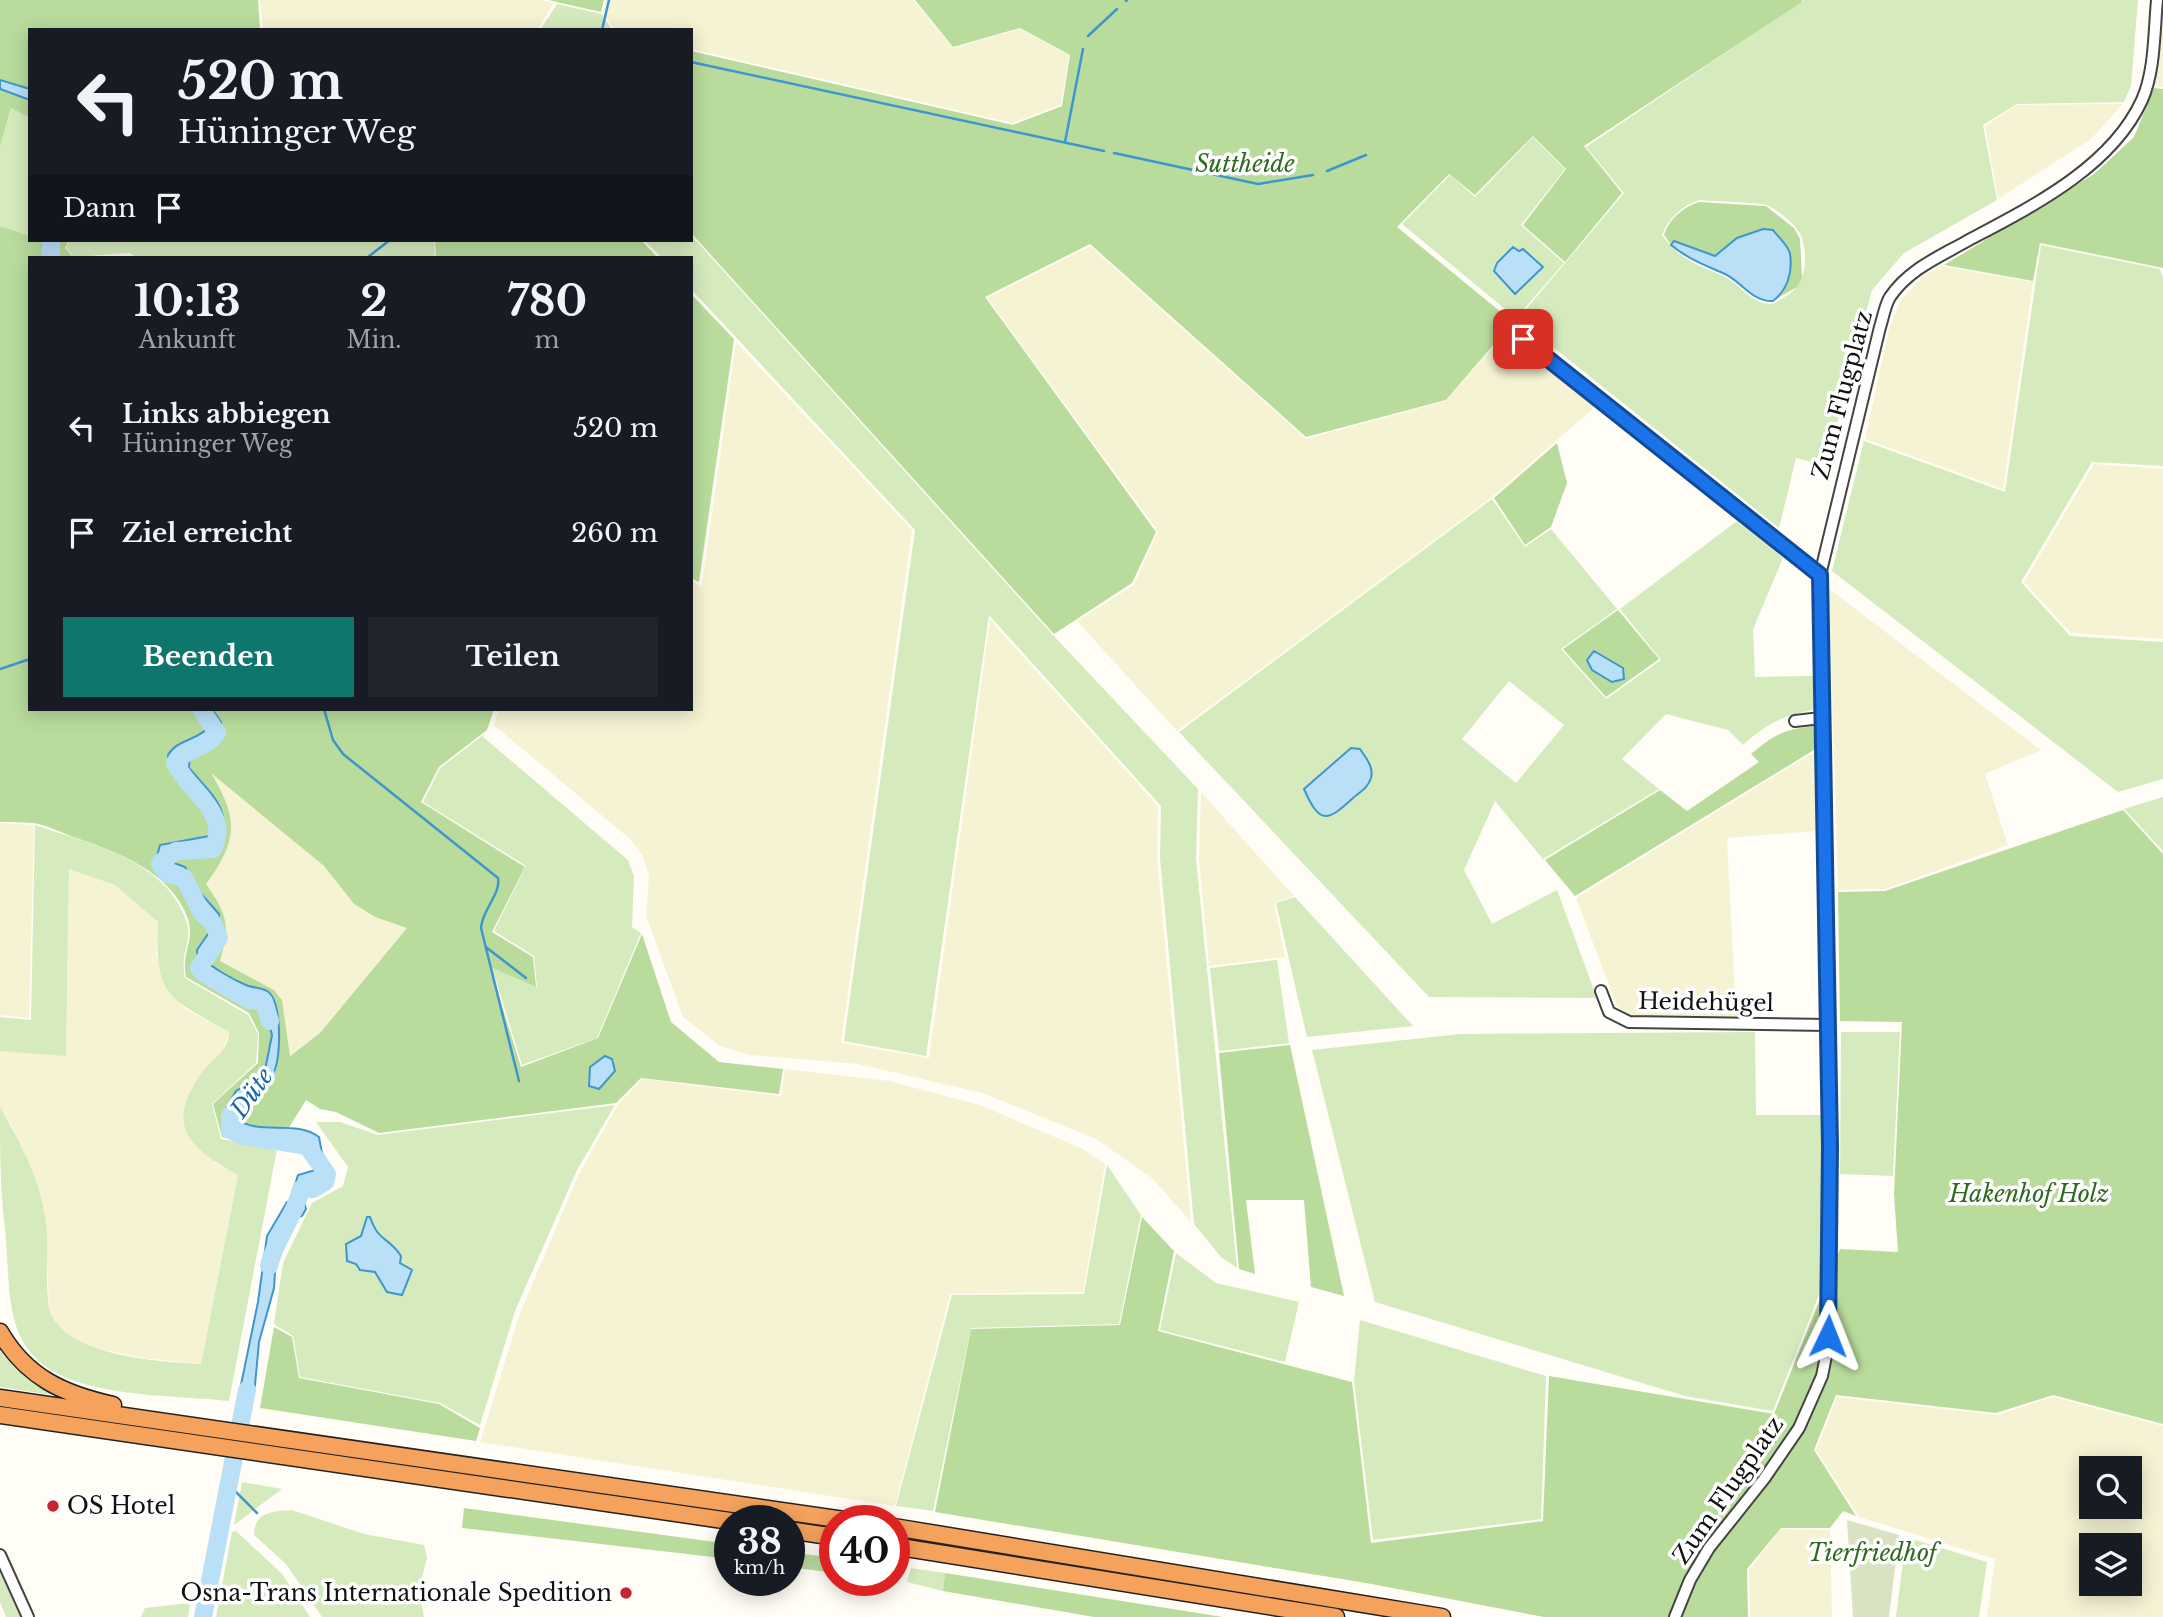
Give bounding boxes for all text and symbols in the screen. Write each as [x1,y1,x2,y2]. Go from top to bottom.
text: 520 m [178,51,343,112]
icon: left [63,56,154,147]
text: Hüninger Weg [178,112,416,152]
park label: Suttheide [1195,150,1295,178]
icon: arrive [150,189,188,227]
text: Dann [63,192,136,224]
text: 10:13 [134,275,241,327]
text: 2 [360,275,388,327]
text: 780 [507,275,587,327]
street label: Zum Flugplatz [1806,308,1878,482]
pin [1493,309,1553,369]
icon: arrive [1504,320,1542,358]
text: Ankunft [139,326,236,354]
text: Min. [347,326,401,354]
text: m [535,326,560,354]
text: Links abbiegen [122,398,331,430]
icon: left [63,409,101,447]
text: 520 m [573,412,658,444]
text: Hüninger Weg [122,430,293,458]
icon: arrive [63,514,101,552]
text: Ziel erreicht [122,517,292,549]
text: 260 m [571,517,658,549]
button: Beenden [63,617,354,697]
button: Teilen [368,617,658,697]
street label: Heidehügel [1638,987,1774,1017]
water label: Düte [224,1062,279,1124]
park label: Hakenhof Holz [1948,1180,2109,1208]
position arrow [1791,1299,1865,1373]
street label: Zum Flugplatz [1667,1411,1789,1569]
map controls [2079,1456,2142,1596]
button: search [2079,1456,2142,1519]
place label: OS Hotel [67,1492,175,1520]
marker: OS Hotel [45,1498,61,1514]
speed limit sign: 40 [819,1505,910,1596]
text: 38 [737,1520,782,1563]
button: layers [2079,1533,2142,1596]
park label: Tierfriedhof [1808,1539,1942,1567]
text: km/h [734,1557,785,1579]
place label: Osna-Trans Internationale Spedition [181,1579,612,1607]
marker: Osna-Trans Internationale Spedition [618,1585,634,1601]

